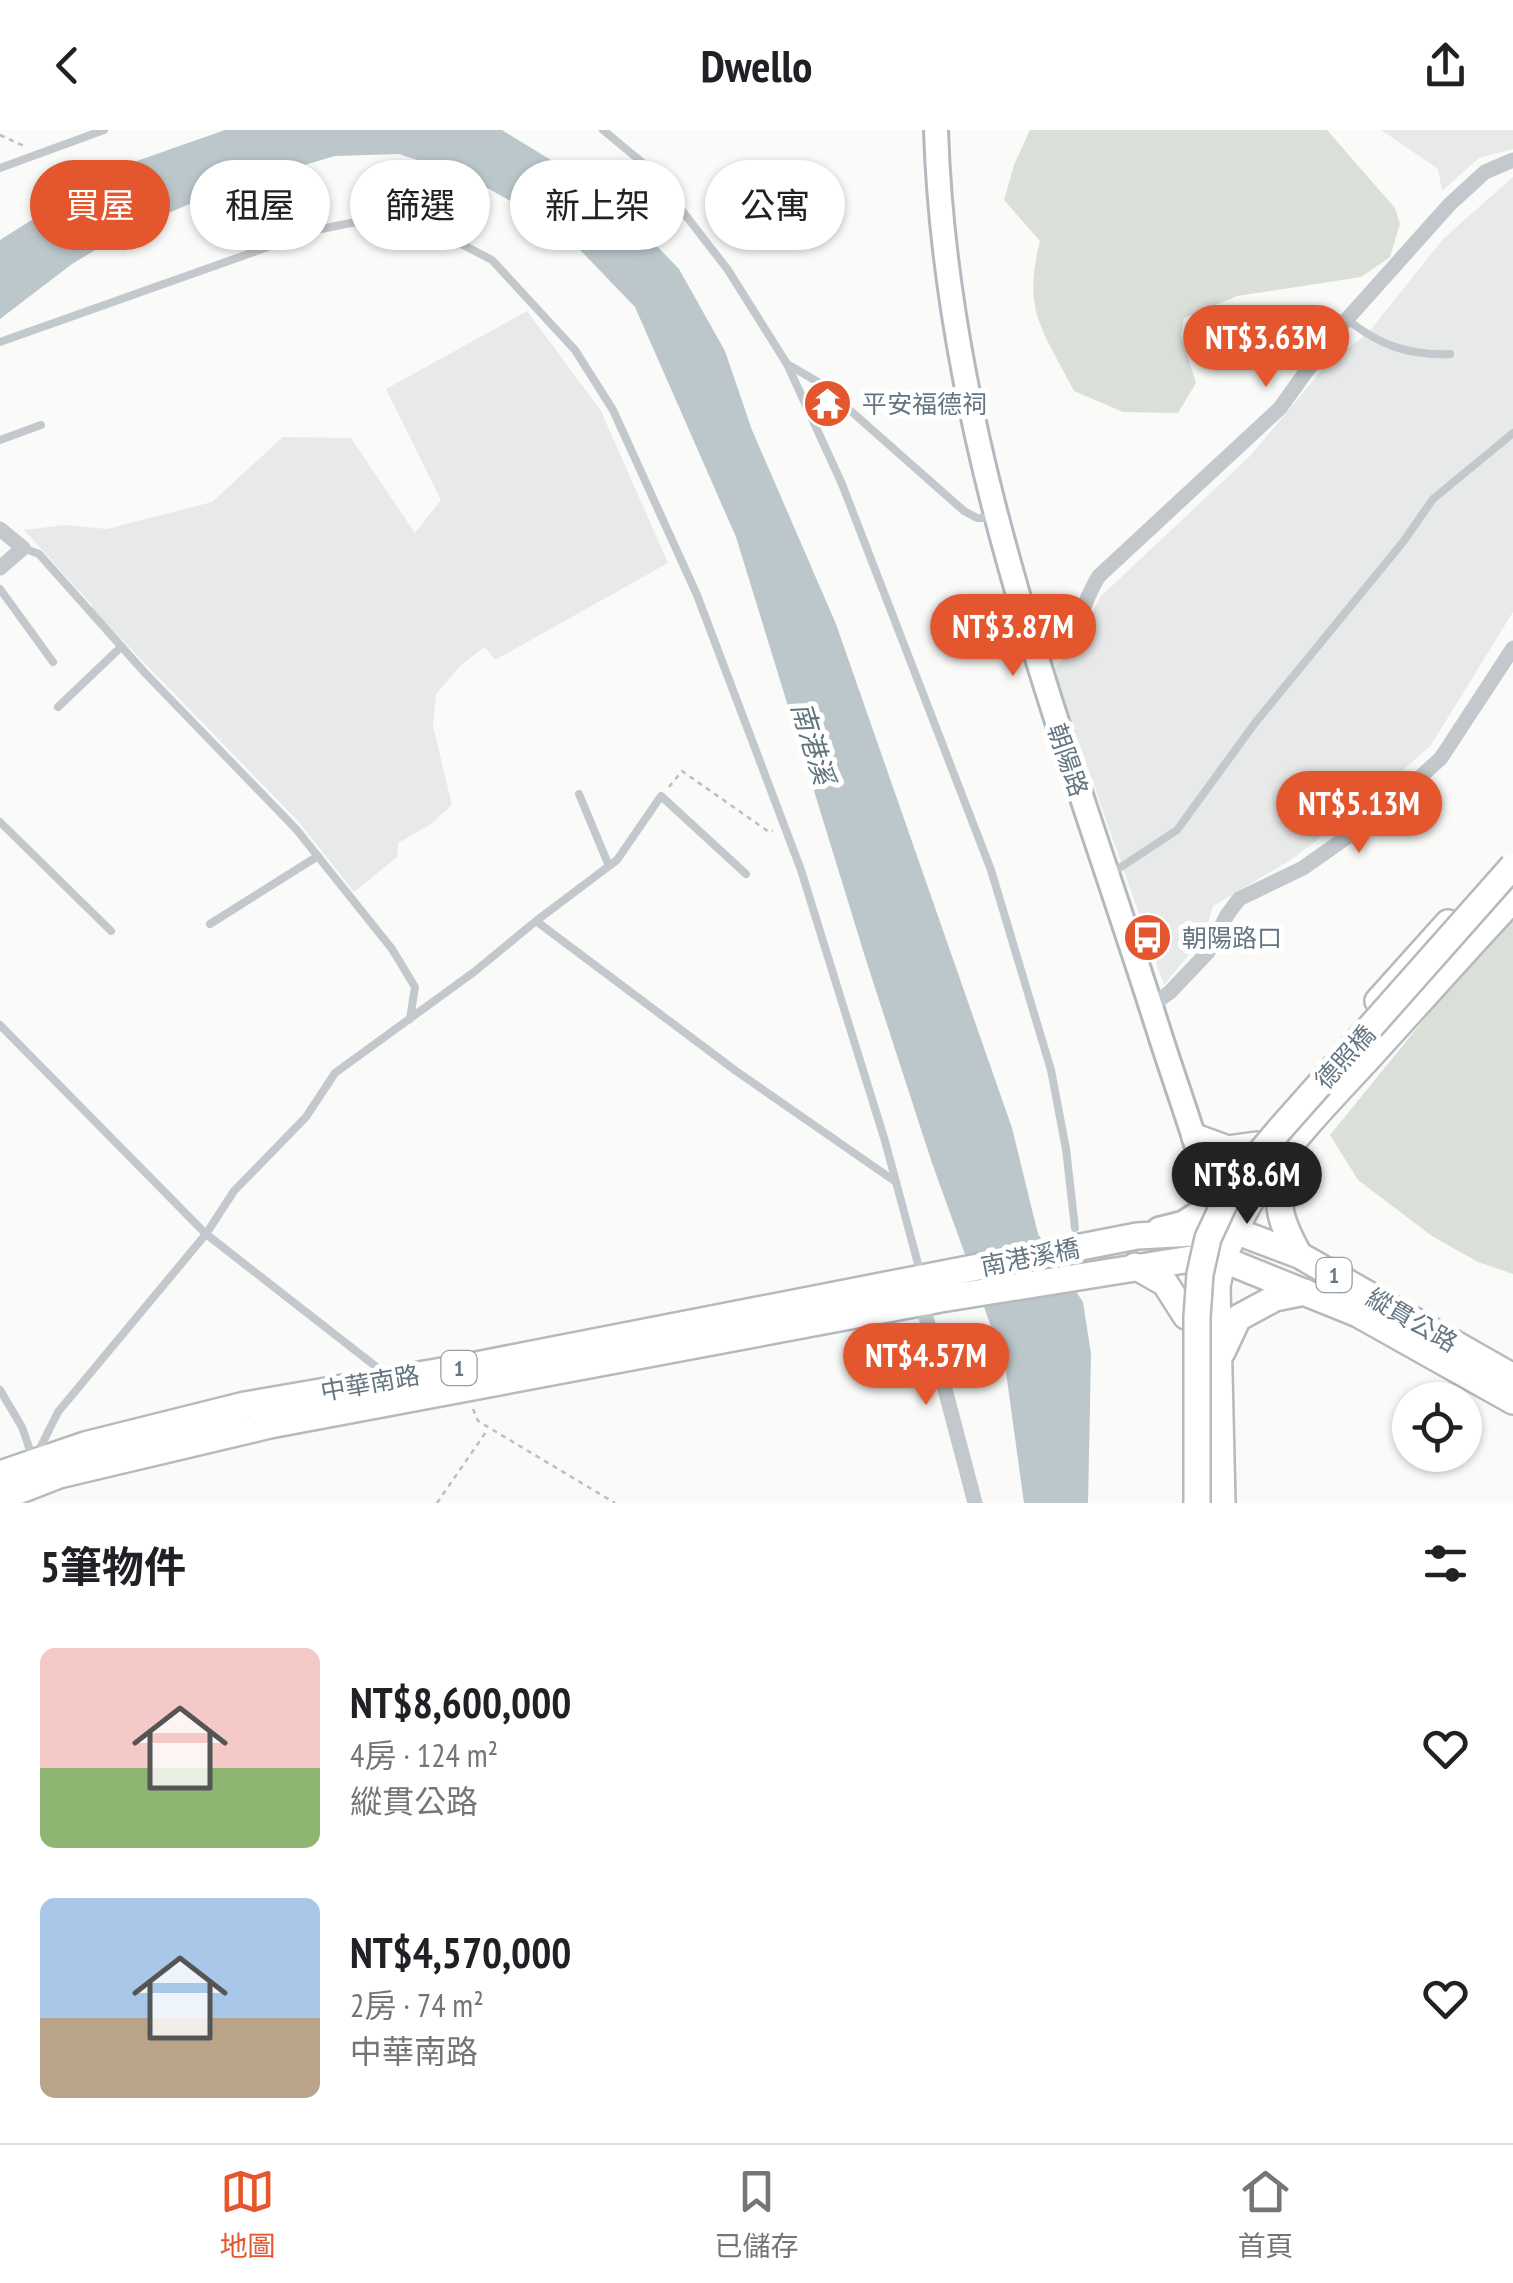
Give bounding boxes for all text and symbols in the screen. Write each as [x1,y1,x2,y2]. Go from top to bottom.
text: Dwello [701,36,812,94]
icon: back [40,38,95,93]
icon: share [1418,38,1473,93]
chip: 買屋 [30,160,170,250]
chip: 租屋 [190,160,330,250]
chip: 篩選 [350,160,490,250]
chip: 新上架 [510,160,685,250]
chip: 公寓 [705,160,845,250]
pin: NT$3.63M [1163,305,1369,390]
text: NT$3.63M [1205,316,1327,358]
temple icon: 平安福德祠 [801,378,853,430]
place label: 平安福德祠 [862,388,987,420]
pin: NT$3.87M [910,594,1116,679]
text: NT$3.87M [952,605,1074,647]
water label: 南港溪 [784,697,845,792]
street label: 朝陽路 [1041,719,1095,801]
pin: NT$5.13M [1256,771,1462,856]
text: NT$5.13M [1298,782,1420,824]
bus stop icon: 朝陽路口 [1121,912,1173,964]
place label: 朝陽路口 [1182,922,1282,954]
street label: 德照橋 [1308,1018,1382,1096]
pin: NT$8.6M [1155,1142,1339,1227]
text: NT$8.6M [1194,1153,1300,1195]
street label: 南港溪橋 [978,1232,1082,1282]
road number: 1 [1316,1258,1352,1292]
street label: 縱貫公路 [1361,1281,1463,1359]
pin: NT$4.57M [823,1323,1029,1408]
text: NT$4.57M [865,1334,987,1376]
road number: 1 [442,1351,476,1385]
street label: 中華南路 [318,1359,422,1407]
map controls [1392,1382,1482,1472]
button: locate [1392,1382,1482,1472]
icon: filters [1418,1536,1473,1591]
text: 5筆物件 [40,1539,186,1594]
text: NT$8,600,000 [350,1675,571,1730]
icon: home [120,1688,240,1808]
icon: heart [1418,1721,1473,1776]
text: 4房 · 124 m² [350,1734,498,1776]
text: 縱貫公路 [350,1780,478,1822]
text: NT$4,570,000 [350,1925,571,1980]
icon: home [120,1938,240,2058]
icon: heart [1418,1971,1473,2026]
text: 2房 · 74 m² [350,1984,484,2026]
text: 中華南路 [350,2030,478,2072]
tab: 地圖 [219,2164,276,2264]
tab: 已儲存 [714,2164,799,2264]
tab: 首頁 [1237,2164,1294,2264]

